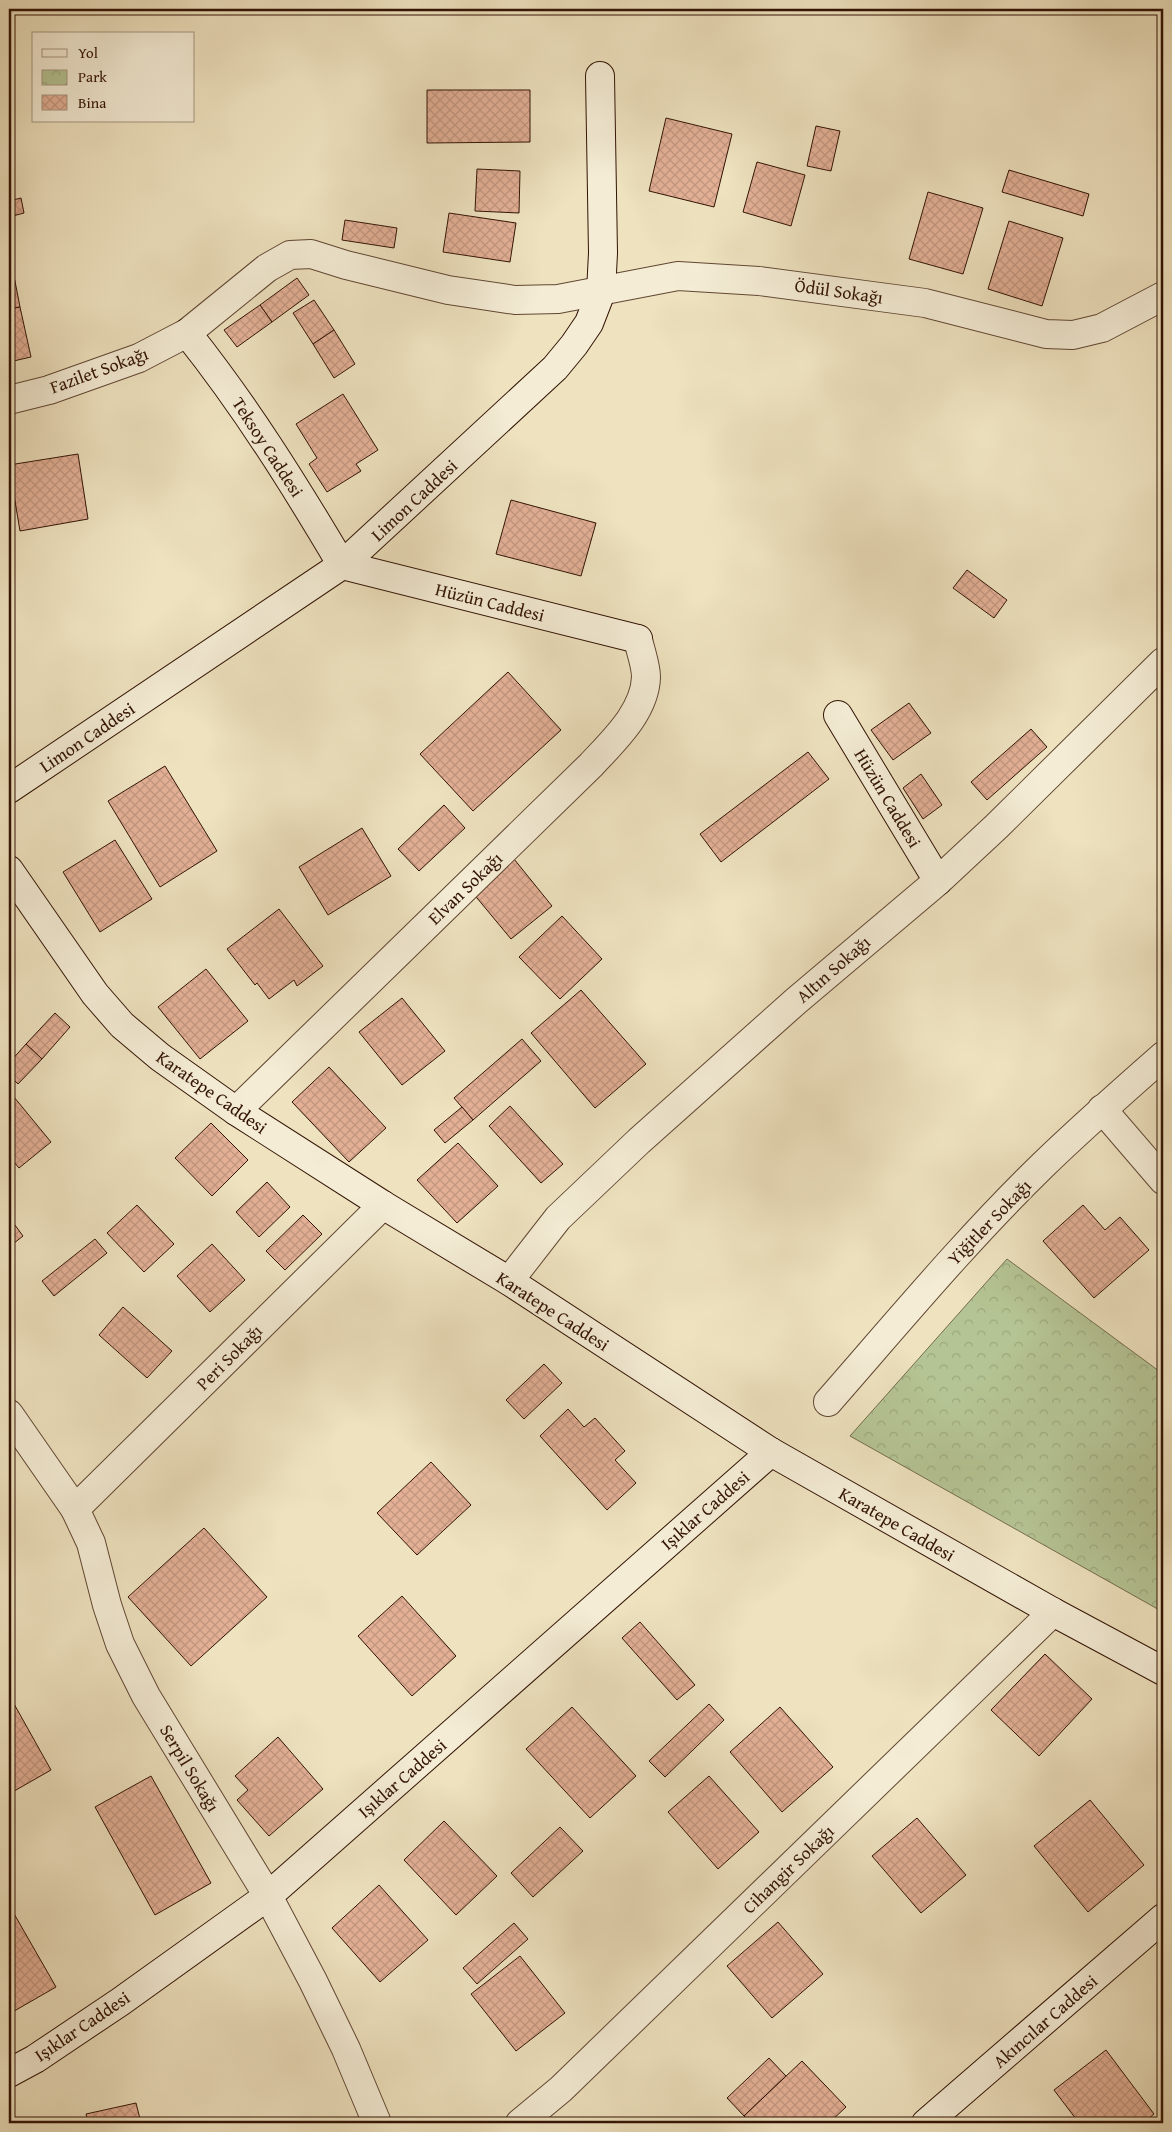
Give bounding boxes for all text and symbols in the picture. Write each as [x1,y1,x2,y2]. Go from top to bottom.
legend [32,32,195,122]
text: Yol [78,42,98,63]
text: Park [78,66,107,87]
text: Bina [78,92,106,113]
street label: Ödül Sokağı [793,271,885,311]
street label: Fazilet Sokağı [46,340,152,400]
street label: Teksoy Caddesi [226,392,310,502]
street label: Limon Caddesi [365,453,463,547]
street label: Hüzün Caddesi [433,575,547,629]
street label: Limon Caddesi [34,695,140,779]
street label: Hüzün Caddesi [848,743,928,853]
street label: Elvan Sokağı [421,845,509,931]
street label: Altın Sokağı [790,929,876,1009]
street label: Karatepe Caddesi [151,1044,273,1140]
street label: Yiğitler Sokağı [941,1173,1037,1271]
street label: Karatepe Caddesi [491,1264,615,1358]
street label: Peri Sokağı [190,1318,268,1396]
street label: Işıklar Caddesi [655,1464,755,1556]
street label: Karatepe Caddesi [834,1480,960,1568]
street label: Serpil Sokağı [153,1719,227,1817]
street label: Işıklar Caddesi [352,1732,452,1824]
street label: Cihangir Sokağı [736,1818,840,1920]
street label: Akıncılar Caddesi [987,1968,1103,2074]
street label: Işıklar Caddesi [29,1984,135,2068]

